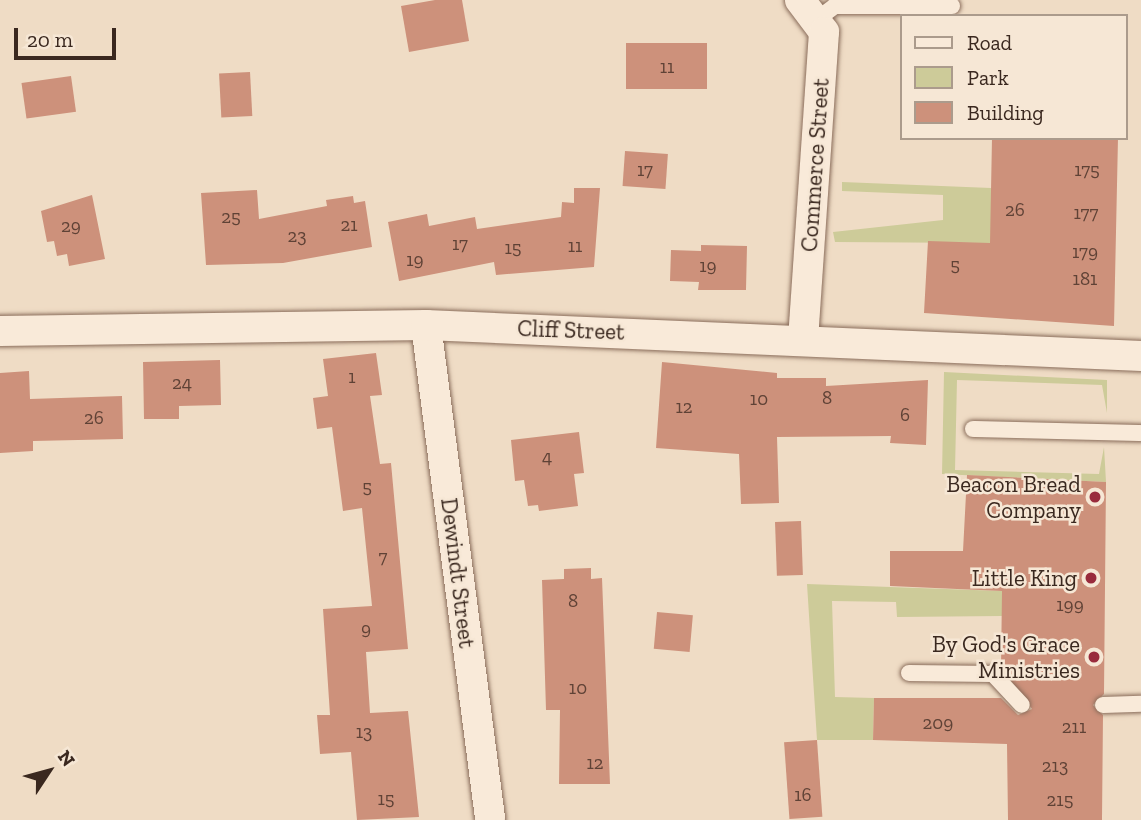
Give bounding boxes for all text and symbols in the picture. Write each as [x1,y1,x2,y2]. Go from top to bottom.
scale bar [18,14,119,58]
legend [900,14,1127,140]
text: 20 m [27,27,73,52]
text: Road [967,30,1012,55]
house number: 11 [660,56,674,78]
text: Park [967,65,1009,90]
street label: Commerce Street [795,77,835,253]
text: Building [967,100,1044,125]
house number: 17 [637,159,653,181]
house number: 175 [1074,159,1100,181]
house number: 26 [1005,199,1025,221]
house number: 177 [1074,202,1098,224]
house number: 25 [221,206,241,228]
house number: 21 [340,214,358,236]
house number: 29 [61,215,81,237]
house number: 23 [287,225,307,247]
house number: 17 [452,233,468,255]
house number: 11 [568,235,582,257]
house number: 15 [504,237,522,259]
house number: 179 [1072,241,1098,263]
house number: 19 [406,249,424,271]
house number: 5 [950,254,960,276]
house number: 19 [699,255,717,277]
house number: 181 [1073,268,1097,290]
street label: Cliff Street [517,314,625,346]
house number: 1 [348,366,356,388]
house number: 24 [172,372,192,394]
house number: 8 [822,387,832,409]
house number: 10 [750,388,768,410]
house number: 12 [675,396,693,418]
house number: 6 [900,404,910,426]
house number: 26 [84,407,104,429]
house number: 4 [542,446,552,468]
place label: Beacon Bread Company [946,470,1081,524]
house number: 5 [362,476,372,498]
marker: Beacon Bread Company [1087,489,1103,505]
street label: Dewindt Street [435,496,481,650]
house number: 7 [379,546,387,568]
place label: Little King [972,564,1077,592]
marker: Little King [1083,570,1099,586]
house number: 8 [568,590,578,612]
house number: 199 [1056,594,1084,616]
house number: 9 [361,618,371,640]
place label: By God's Grace Ministries [931,630,1080,684]
marker: By God's Grace Ministries [1086,649,1102,665]
house number: 10 [569,677,587,699]
house number: 209 [923,712,953,734]
house number: 211 [1062,716,1086,738]
house number: 13 [356,721,372,743]
north arrow [14,736,84,806]
text: N [53,746,80,771]
house number: 12 [586,752,604,774]
house number: 213 [1042,755,1068,777]
house number: 16 [794,784,812,806]
house number: 15 [377,788,395,810]
house number: 215 [1047,789,1073,811]

